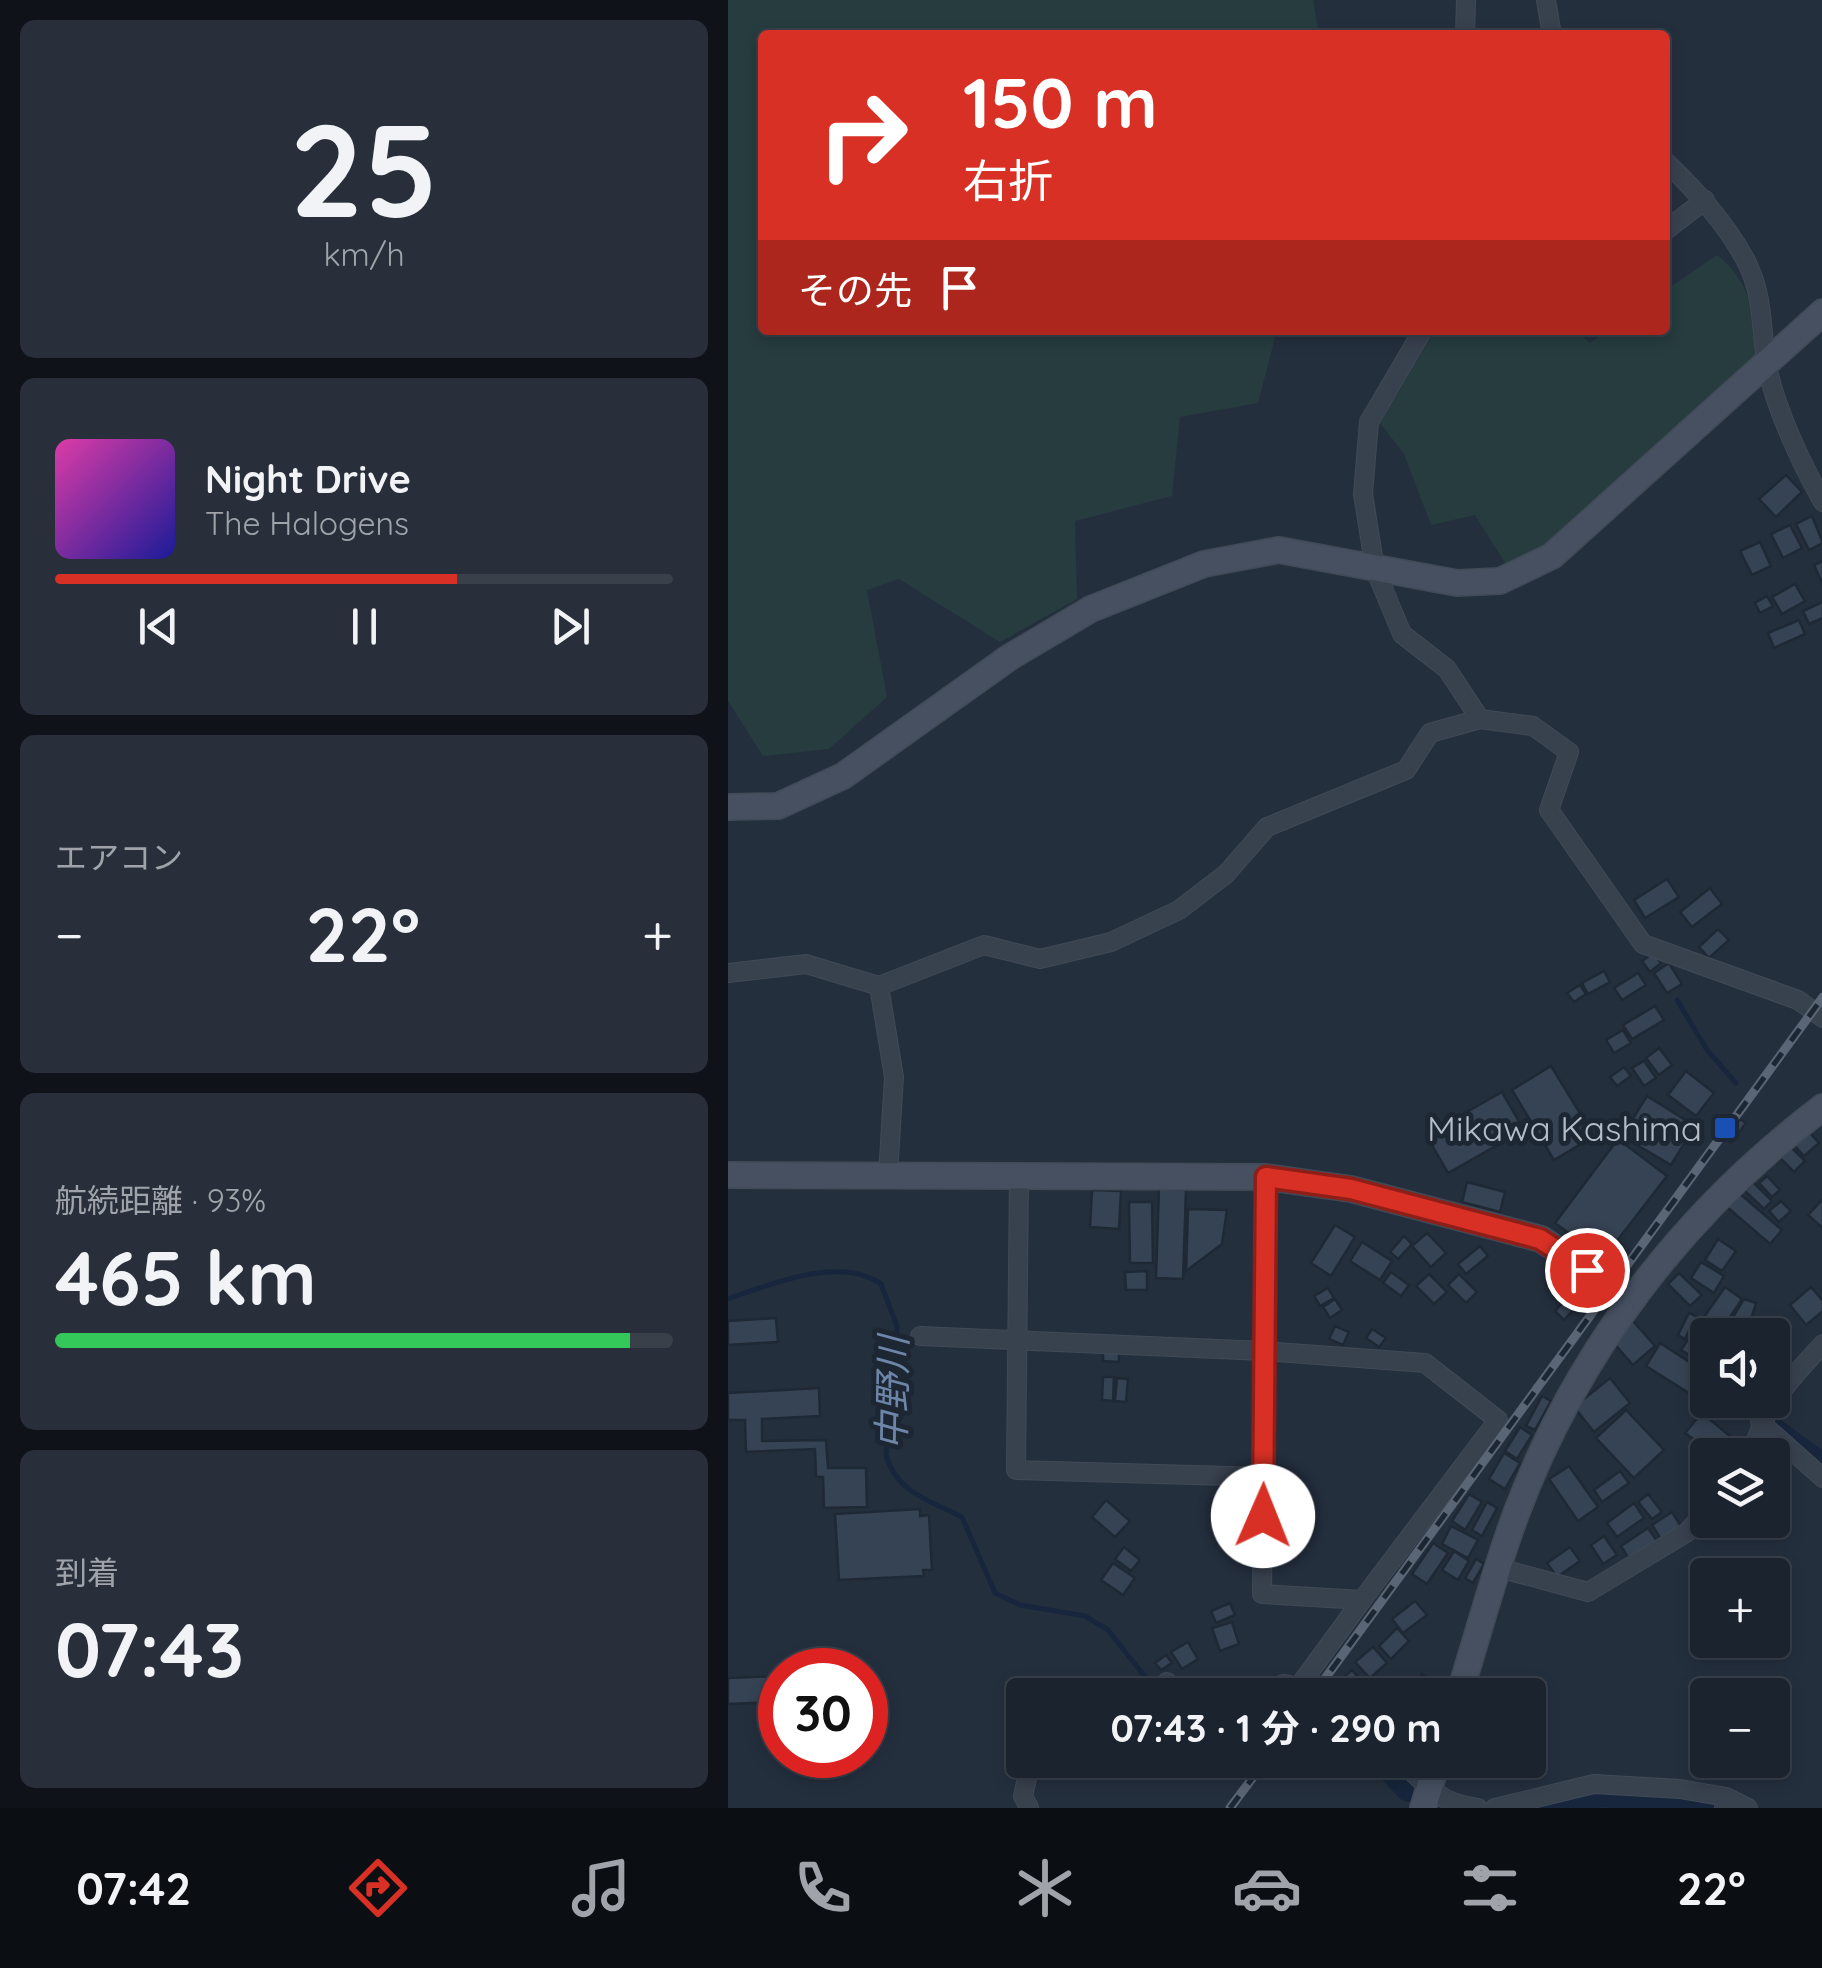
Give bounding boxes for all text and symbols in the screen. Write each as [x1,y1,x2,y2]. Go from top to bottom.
text: 150 m [963,58,1158,146]
icon: right [798,70,928,200]
text: 25 [290,87,438,250]
text: 右折 [963,152,1053,208]
text: km/h [323,234,405,274]
icon: arrive [932,260,987,315]
text: その先 [798,266,912,314]
text: Night Drive [205,455,411,503]
text: The Halogens [205,503,409,543]
icon: previous [131,599,186,654]
icon: pause [337,599,392,654]
icon: next [543,599,598,654]
text: エアコン [55,837,183,877]
text: 22° [305,887,420,981]
text: − [55,900,84,969]
text: + [642,900,673,969]
place label: Mikawa Kashima [1427,1106,1702,1150]
marker: Mikawa Kashima [1712,1115,1738,1141]
text: 航続距離 · 93% [55,1180,266,1220]
pin [1545,1228,1630,1313]
text: 465 km [55,1230,317,1324]
icon: arrive [1560,1243,1615,1298]
map controls [1690,1318,1790,1778]
button: sound [1690,1318,1790,1418]
water label: 中野川 [867,1332,917,1450]
button: layers [1690,1438,1790,1538]
position arrow [1211,1464,1315,1568]
text: 到着 [55,1552,119,1592]
button: + [1690,1558,1790,1658]
text: 07:43 [55,1602,244,1696]
speed limit sign: 30 [758,1648,888,1778]
button: − [1690,1678,1790,1778]
text: 07:43 · 1 分 · 290 m [1111,1704,1441,1752]
icon: directions [343,1853,413,1923]
icon: music [566,1853,636,1923]
icon: phone [788,1853,858,1923]
icon: climate [1010,1853,1080,1923]
icon: car [1232,1853,1302,1923]
icon: filters [1455,1853,1525,1923]
text: 07:42 [76,1860,191,1916]
text: 22° [1677,1860,1746,1916]

